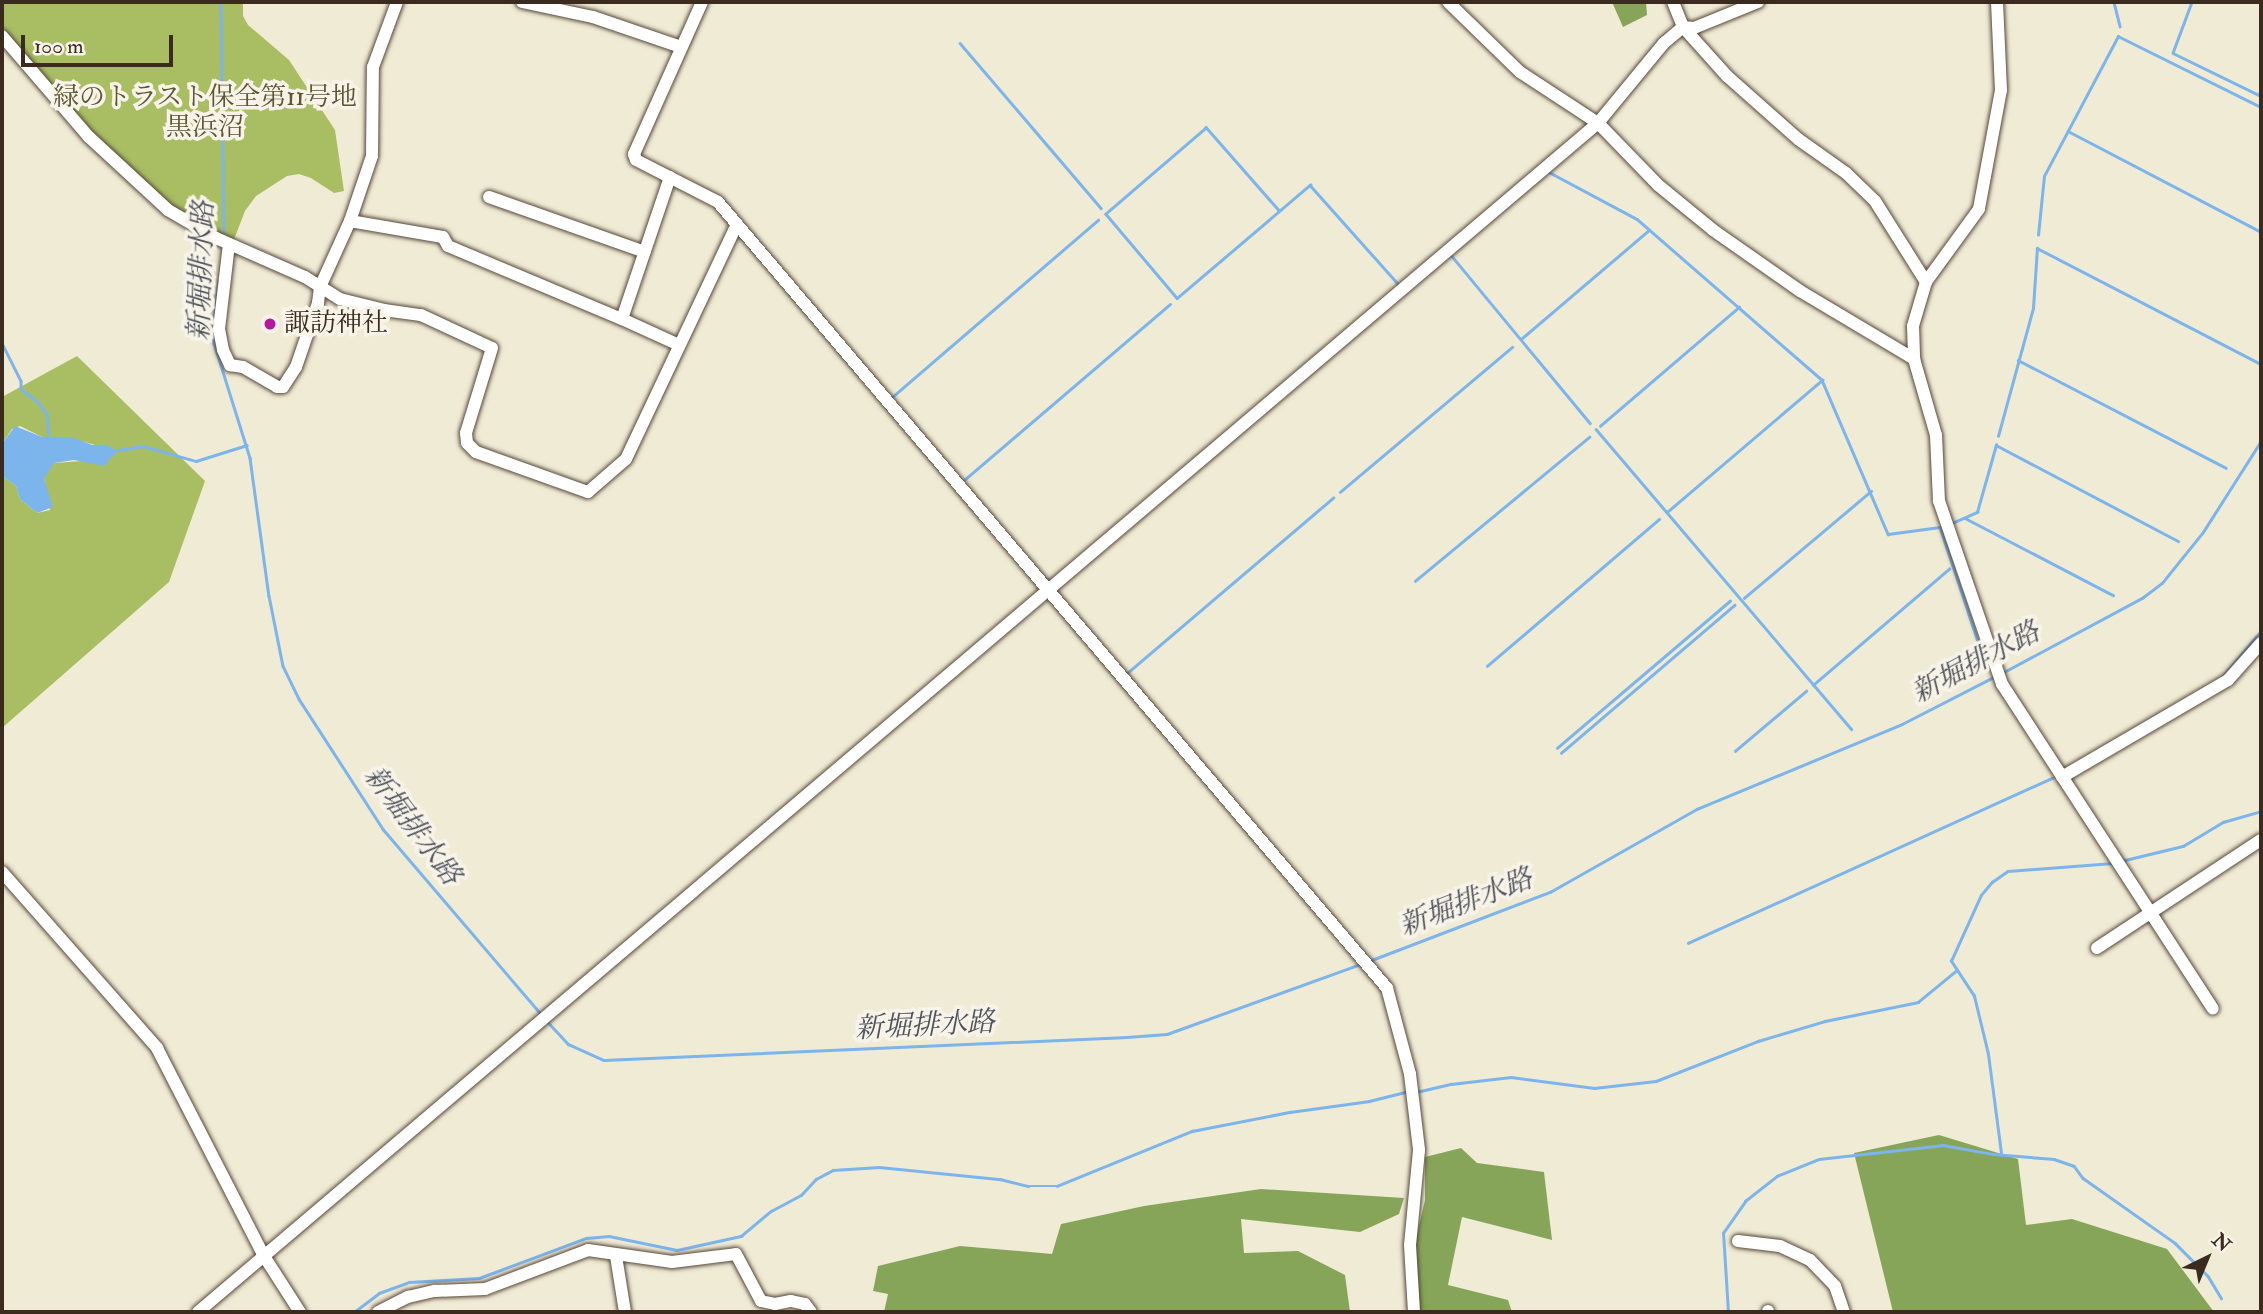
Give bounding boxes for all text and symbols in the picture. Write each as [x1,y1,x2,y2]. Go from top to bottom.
scale bar [24,21,177,65]
text: 100 m [34,33,84,60]
park label: 緑のトラスト保全第11号地 黒浜沼 [53,82,357,144]
water label: 新堀排水路 [183,200,221,342]
place label: 諏訪神社 [284,308,388,340]
marker: 諏訪神社 [262,316,278,332]
water label: 新堀排水路 [1906,615,2046,711]
water label: 新堀排水路 [356,760,468,892]
water label: 新堀排水路 [1395,862,1537,944]
water label: 新堀排水路 [854,1006,996,1046]
north arrow [2172,1223,2242,1293]
text: N [2207,1228,2236,1257]

